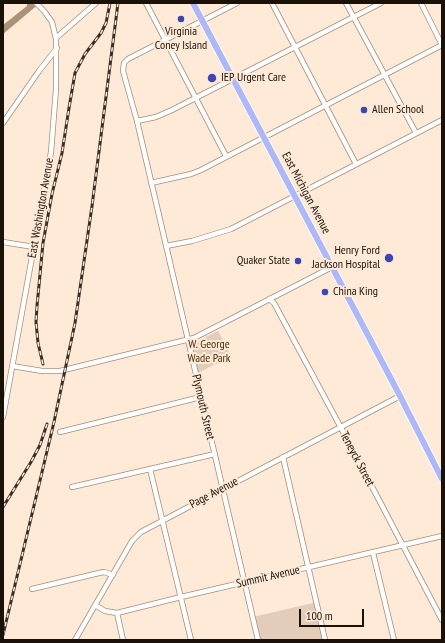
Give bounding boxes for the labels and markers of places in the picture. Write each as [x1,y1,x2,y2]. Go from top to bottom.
marker: Virginia Coney Island [176,14,186,24]
place label: Virginia Coney Island [155,25,207,53]
place label: IEP Urgent Care [221,71,286,85]
marker: IEP Urgent Care [206,72,218,84]
place label: Allen School [372,103,424,117]
marker: Allen School [359,105,369,115]
place label: Henry Ford Jackson Hospital [312,244,380,272]
marker: Henry Ford Jackson Hospital [383,252,395,264]
place label: Quaker State [237,254,290,268]
marker: Quaker State [293,256,303,266]
place label: China King [333,285,378,299]
marker: China King [320,287,330,297]

